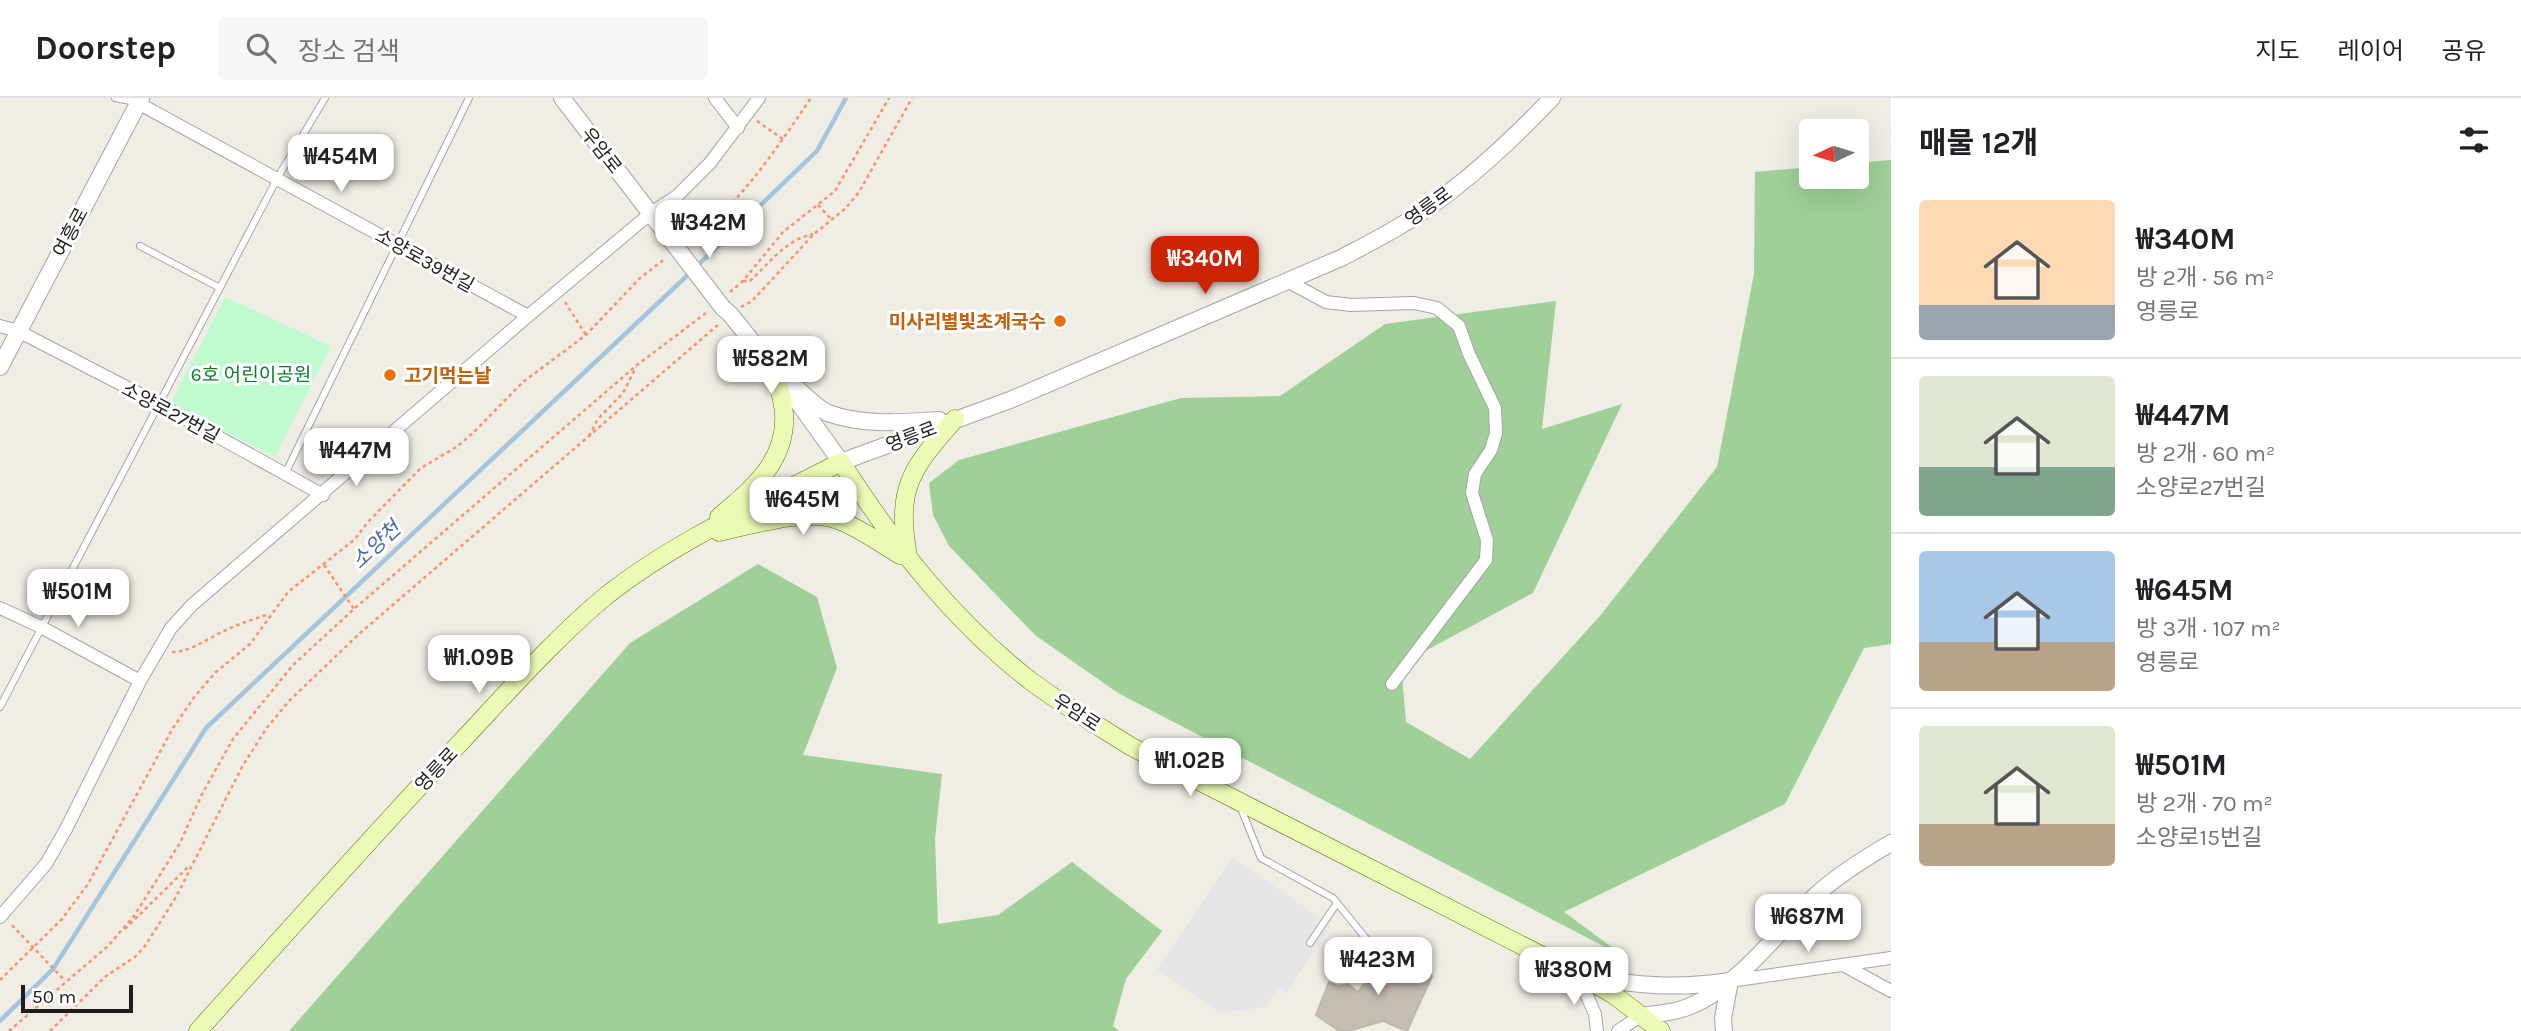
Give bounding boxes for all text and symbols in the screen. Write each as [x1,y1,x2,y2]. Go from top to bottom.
search box [218,17,708,80]
text: Doorstep [35,29,176,67]
icon: search [242,29,280,67]
text: 장소 검색 [298,36,400,67]
text: 지도 [2255,37,2300,65]
text: 레이어 [2338,37,2404,65]
text: 공유 [2442,37,2486,65]
north arrow [1799,119,1869,189]
map controls [1799,119,1869,189]
icon: filters [2455,121,2493,159]
street label: 우암로 [576,123,626,178]
text: 매물 12개 [1919,125,2038,161]
pin: ₩454M [292,134,390,194]
text: ₩454M [304,143,378,170]
street label: 영릉로 [1401,182,1456,231]
pin: ₩342M [660,200,758,260]
street label: 여흥로 [49,204,93,261]
text: ₩342M [671,209,747,236]
text: ₩340M [2136,221,2235,257]
street label: 소양로39번길 [371,225,478,297]
icon: home [1975,228,2059,312]
pin: ₩340M [1156,236,1254,296]
text: ₩340M [1167,245,1243,272]
text: 방 2개 · 56 m² [2136,264,2275,291]
text: 영릉로 [2136,298,2199,325]
place label: 미사리별빛초계국수 [889,311,1046,333]
marker: 미사리별빛초계국수 [1052,313,1068,329]
pin: ₩582M [722,336,820,396]
text: ₩582M [733,345,809,372]
park label: 6호 어린이공원 [191,364,311,386]
place label: 고기먹는날 [404,365,491,387]
marker: 고기먹는날 [382,367,398,383]
street label: 소양로27번길 [118,378,223,448]
text: ₩447M [2136,397,2231,433]
icon: home [1975,404,2059,488]
street label: 영릉로 [883,417,940,457]
pin: ₩447M [307,428,405,488]
text: ₩447M [320,437,392,464]
text: 방 2개 · 60 m² [2136,440,2275,467]
text: 소양로27번길 [2136,474,2266,501]
pin: ₩645M [754,478,852,537]
text: ₩645M [766,486,840,513]
water label: 소양천 [347,515,407,574]
pin: ₩501M [29,570,127,629]
text: ₩645M [2136,572,2233,608]
text: ₩501M [43,578,113,605]
icon: home [1975,579,2059,663]
text: 방 3개 · 107 m² [2136,615,2281,642]
pin: ₩1.09B [422,636,536,695]
text: ₩1.09B [444,644,514,671]
text: 영릉로 [2136,649,2199,676]
street label: 우암로 [1048,689,1104,736]
pin: ₩1.02B [1133,738,1247,798]
street label: 영릉로 [411,743,463,796]
text: ₩1.02B [1155,747,1225,774]
text: ₩501M [2136,747,2227,783]
icon: home [1975,754,2059,838]
text: 방 2개 · 70 m² [2136,790,2273,817]
text: 소양로15번길 [2136,824,2262,851]
pin: ₩687M [1759,894,1857,954]
text: ₩687M [1771,903,1845,930]
pin: ₩423M [1329,937,1427,997]
text: ₩423M [1340,946,1416,973]
pin: ₩380M [1525,948,1623,1007]
text: ₩380M [1535,956,1613,983]
scale bar [21,982,133,1014]
text: 50 m [32,986,76,1008]

